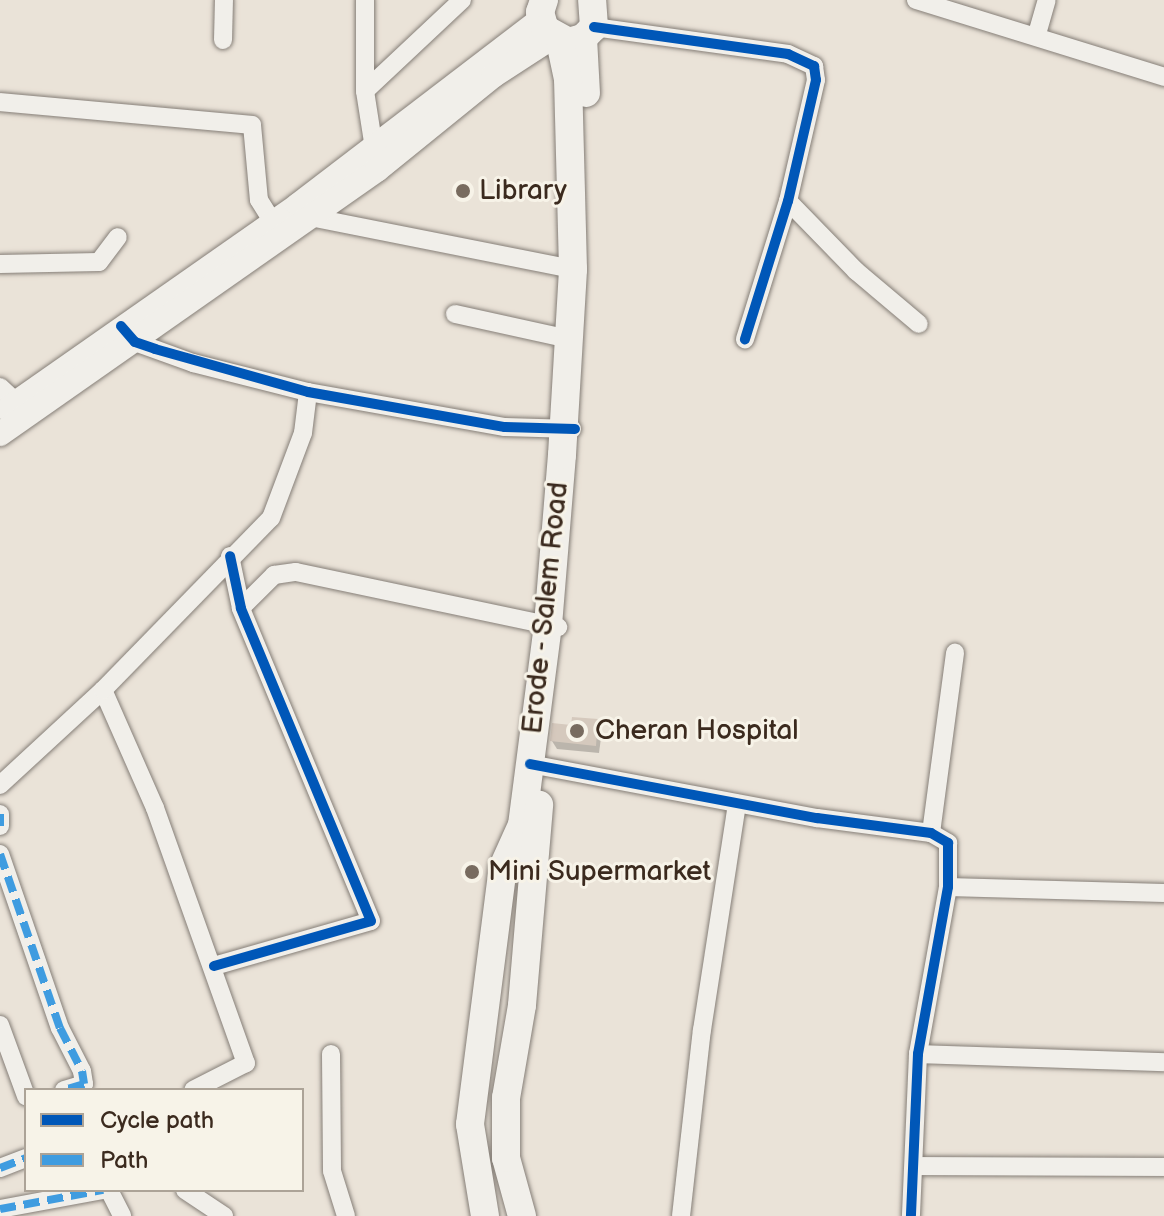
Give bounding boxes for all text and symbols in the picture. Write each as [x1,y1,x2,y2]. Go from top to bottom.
place label: Library [479,174,567,208]
marker: Library [454,182,472,200]
street label: Erode - Salem Road [516,479,576,737]
place label: Cheran Hospital [595,714,799,748]
marker: Cheran Hospital [566,720,588,742]
place label: Mini Supermarket [488,855,712,889]
marker: Mini Supermarket [463,863,481,881]
legend [24,1088,304,1192]
text: Cycle path [100,1106,214,1135]
text: Path [100,1146,148,1175]

